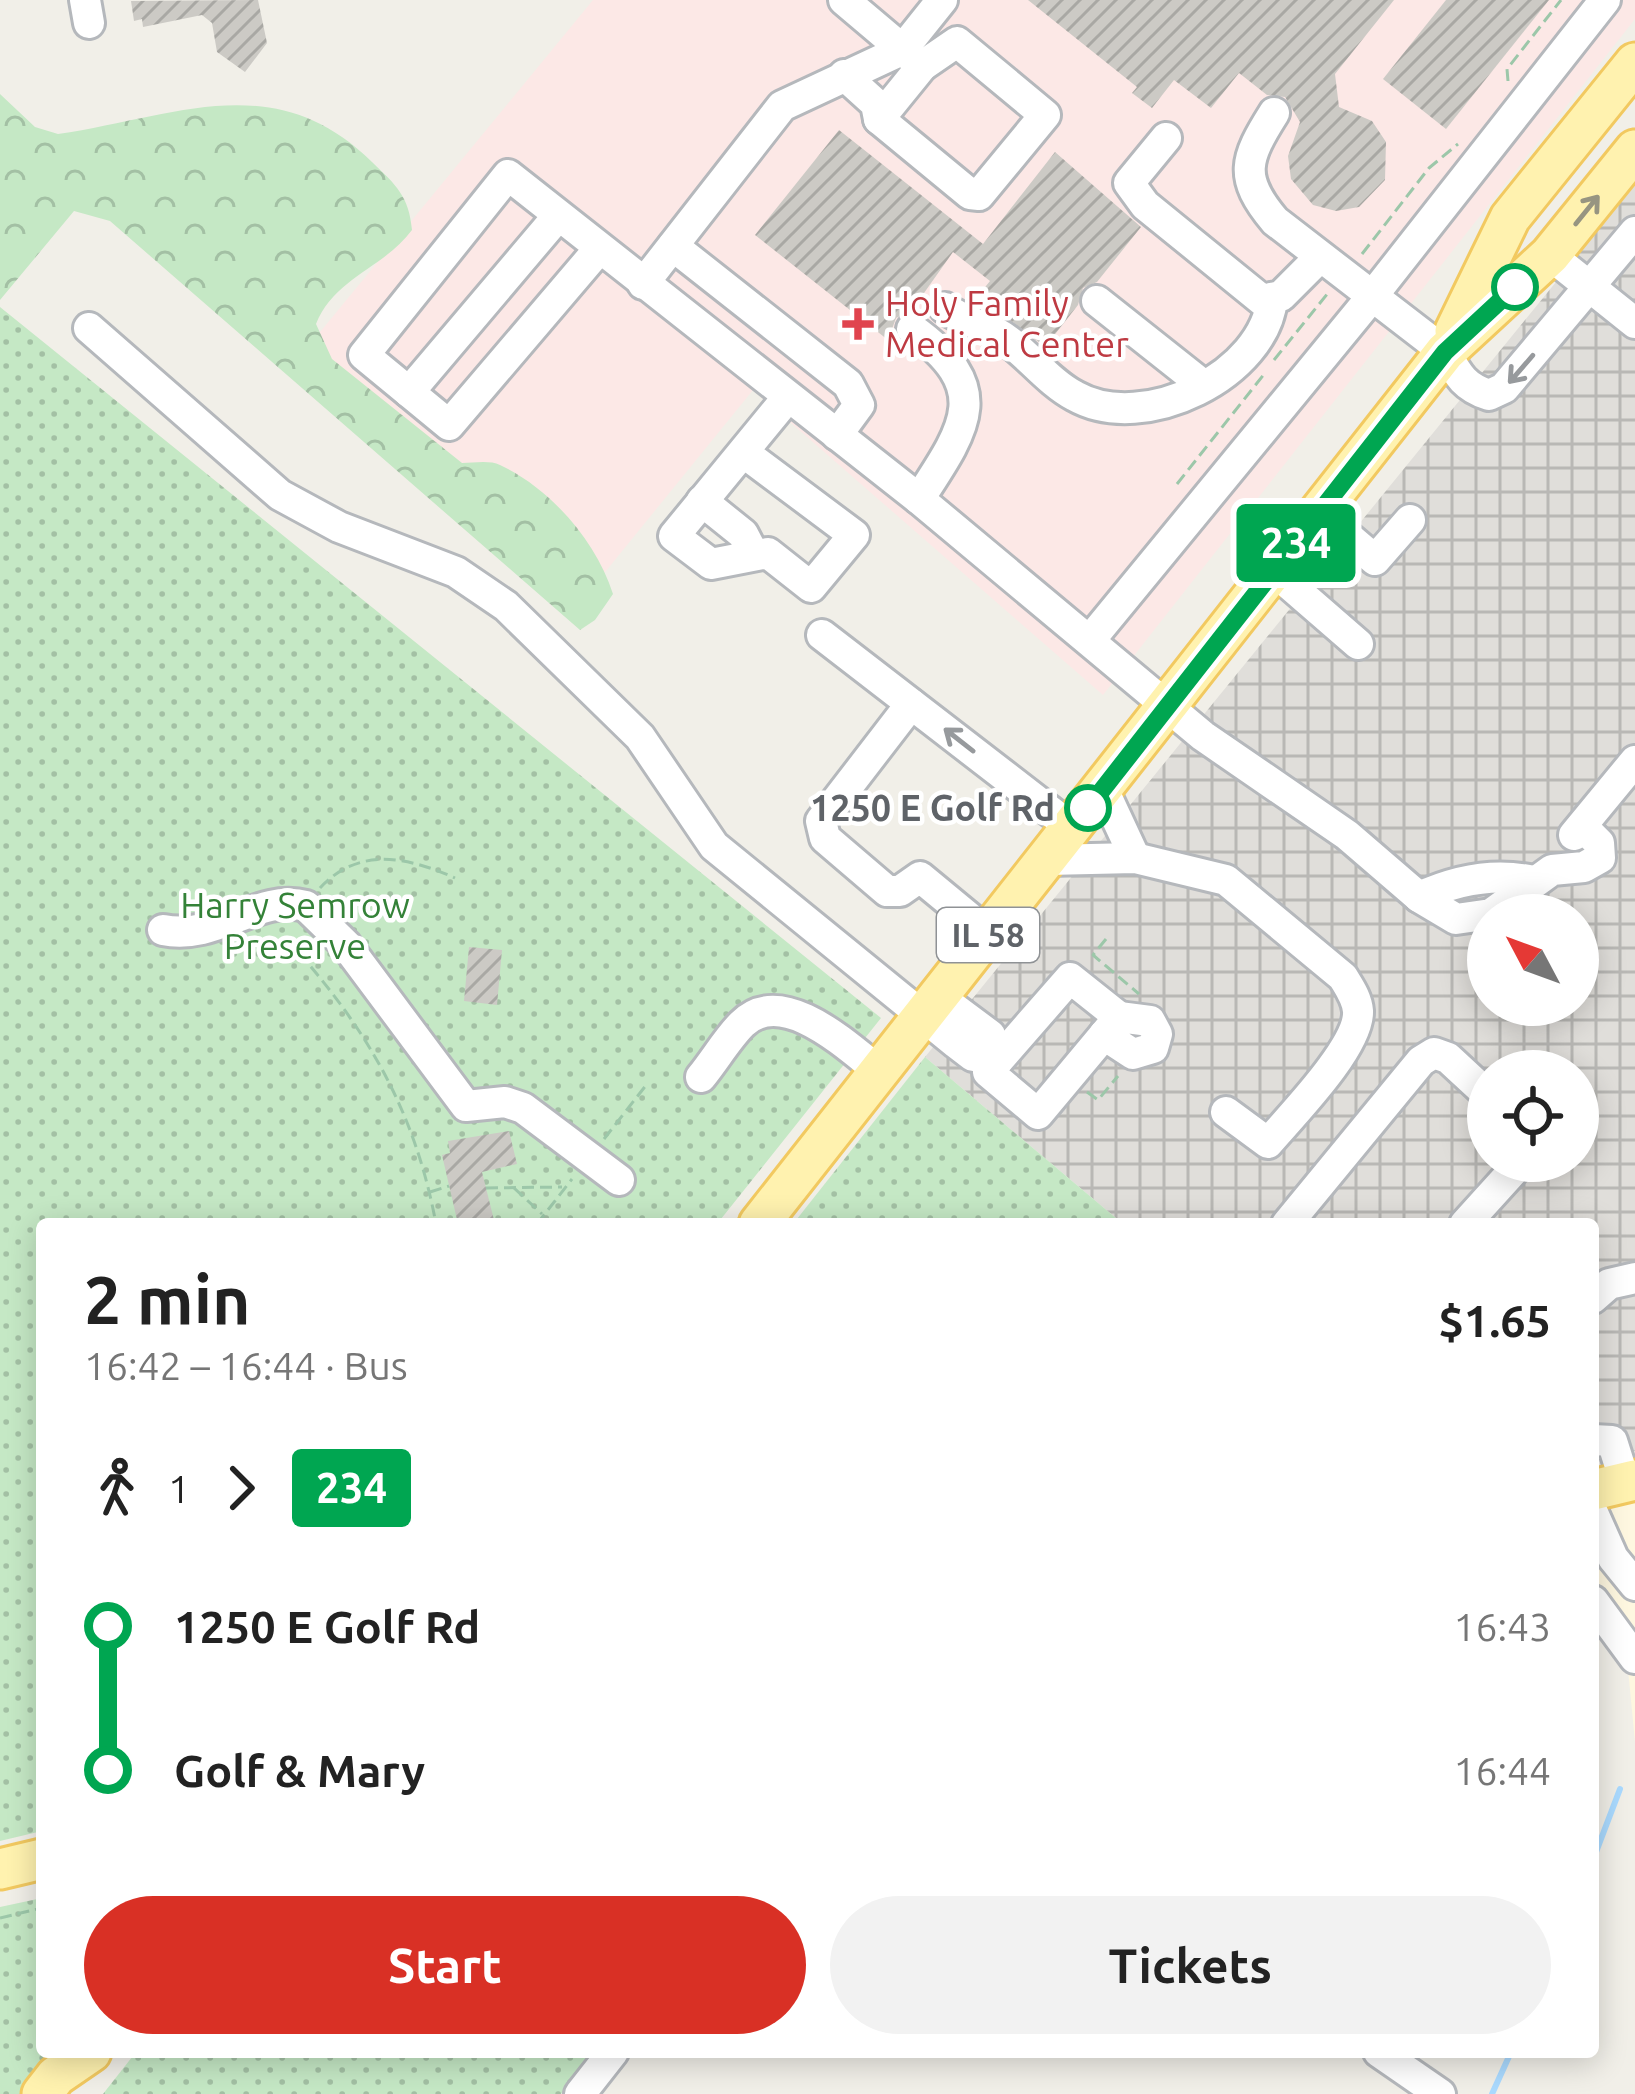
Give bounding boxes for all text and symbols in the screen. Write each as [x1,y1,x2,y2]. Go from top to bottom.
one-way arrow [1573,194,1599,226]
unlabelled marker [1493,265,1537,309]
place label: Holy Family Medical Center [885,282,1129,364]
marker: Holy Family Medical Center [842,308,874,340]
one-way arrow [1508,353,1535,383]
line badge: 234 [1227,504,1365,582]
text: 234 [1260,519,1332,566]
one-way arrow [943,727,975,754]
marker: 1250 E Golf Rd [1066,786,1110,830]
place label: 1250 E Golf Rd [810,787,1055,828]
park label: Harry Semrow Preserve [180,884,410,966]
north arrow [1467,894,1599,1026]
map controls [1467,894,1599,1182]
road number: IL 58 [937,908,1039,962]
button: locate [1467,1050,1599,1182]
text: 2 min [84,1262,251,1336]
text: $1.65 [1438,1295,1551,1346]
text: 16:42 – 16:44 · Bus [84,1344,408,1387]
icon: walk [84,1455,150,1521]
icon: forward [208,1455,274,1521]
text: 234 [316,1464,387,1511]
text: 1 [168,1467,190,1510]
text: 1250 E Golf Rd [174,1601,480,1652]
text: 16:43 [1453,1605,1551,1648]
text: Golf & Mary [174,1745,425,1796]
text: 16:44 [1453,1749,1551,1792]
button: Start [84,1896,806,2034]
button: Tickets [830,1896,1551,2034]

